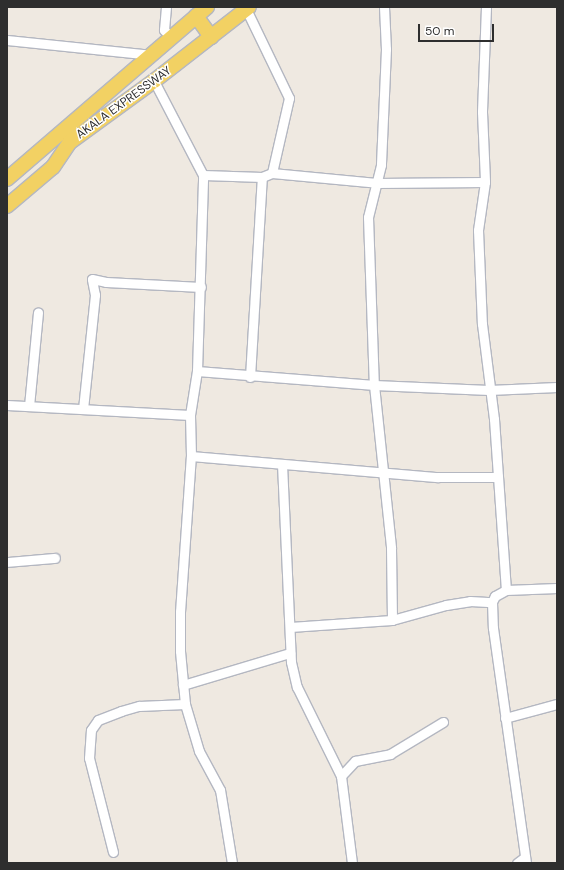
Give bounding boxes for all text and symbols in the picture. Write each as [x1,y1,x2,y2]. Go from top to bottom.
scale bar [420,16,496,42]
text: 50 m [425,23,454,39]
street label: AKALA EXPRESSWAY [74,64,174,142]

